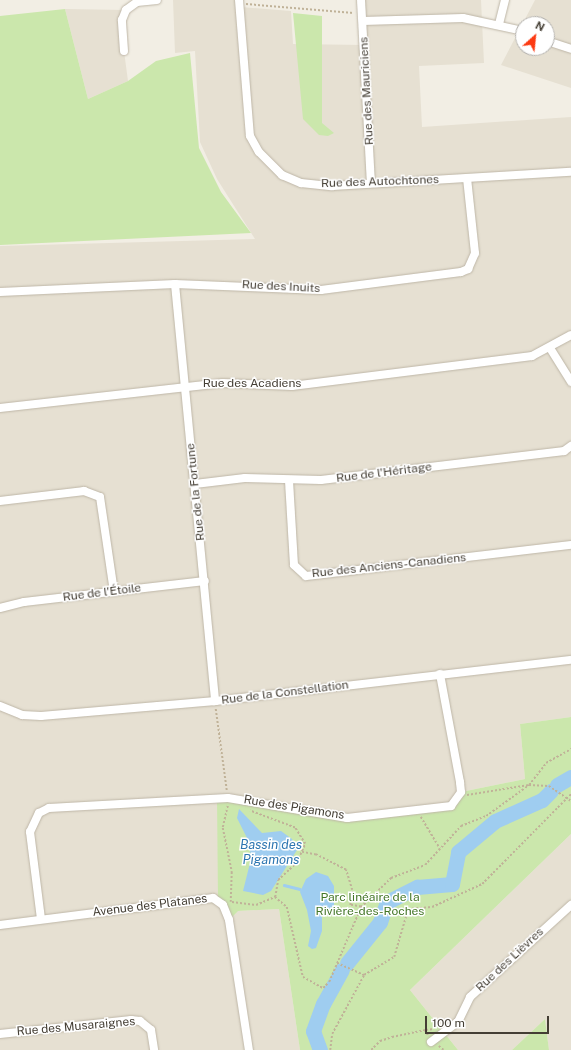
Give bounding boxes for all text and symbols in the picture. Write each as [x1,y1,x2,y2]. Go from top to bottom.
north arrow [515,16,555,56]
text: N [533,19,547,33]
street label: Rue des Mauriciens [357,36,377,146]
street label: Rue des Autochtones [321,173,439,191]
street label: Rue des Inuits [241,278,321,296]
street label: Rue des Acadiens [203,377,301,391]
street label: Rue de la Fortune [184,442,208,542]
street label: Rue de l'Héritage [335,460,433,486]
street label: Rue des Anciens-Canadiens [311,551,467,581]
street label: Rue de l'Étoile [62,581,142,605]
street label: Rue de la Constellation [220,678,350,708]
street label: Rue des Pigamons [242,793,346,823]
water label: Bassin des Pigamons [240,838,302,869]
park label: Parc linéaire de la Rivière-des-Roches [316,891,424,919]
street label: Avenue des Platanes [92,892,208,920]
street label: Rue des Lièvres [473,925,547,995]
scale bar [427,1008,551,1034]
street label: Rue des Musaraignes [16,1015,136,1039]
text: 100 m [432,1016,465,1030]

